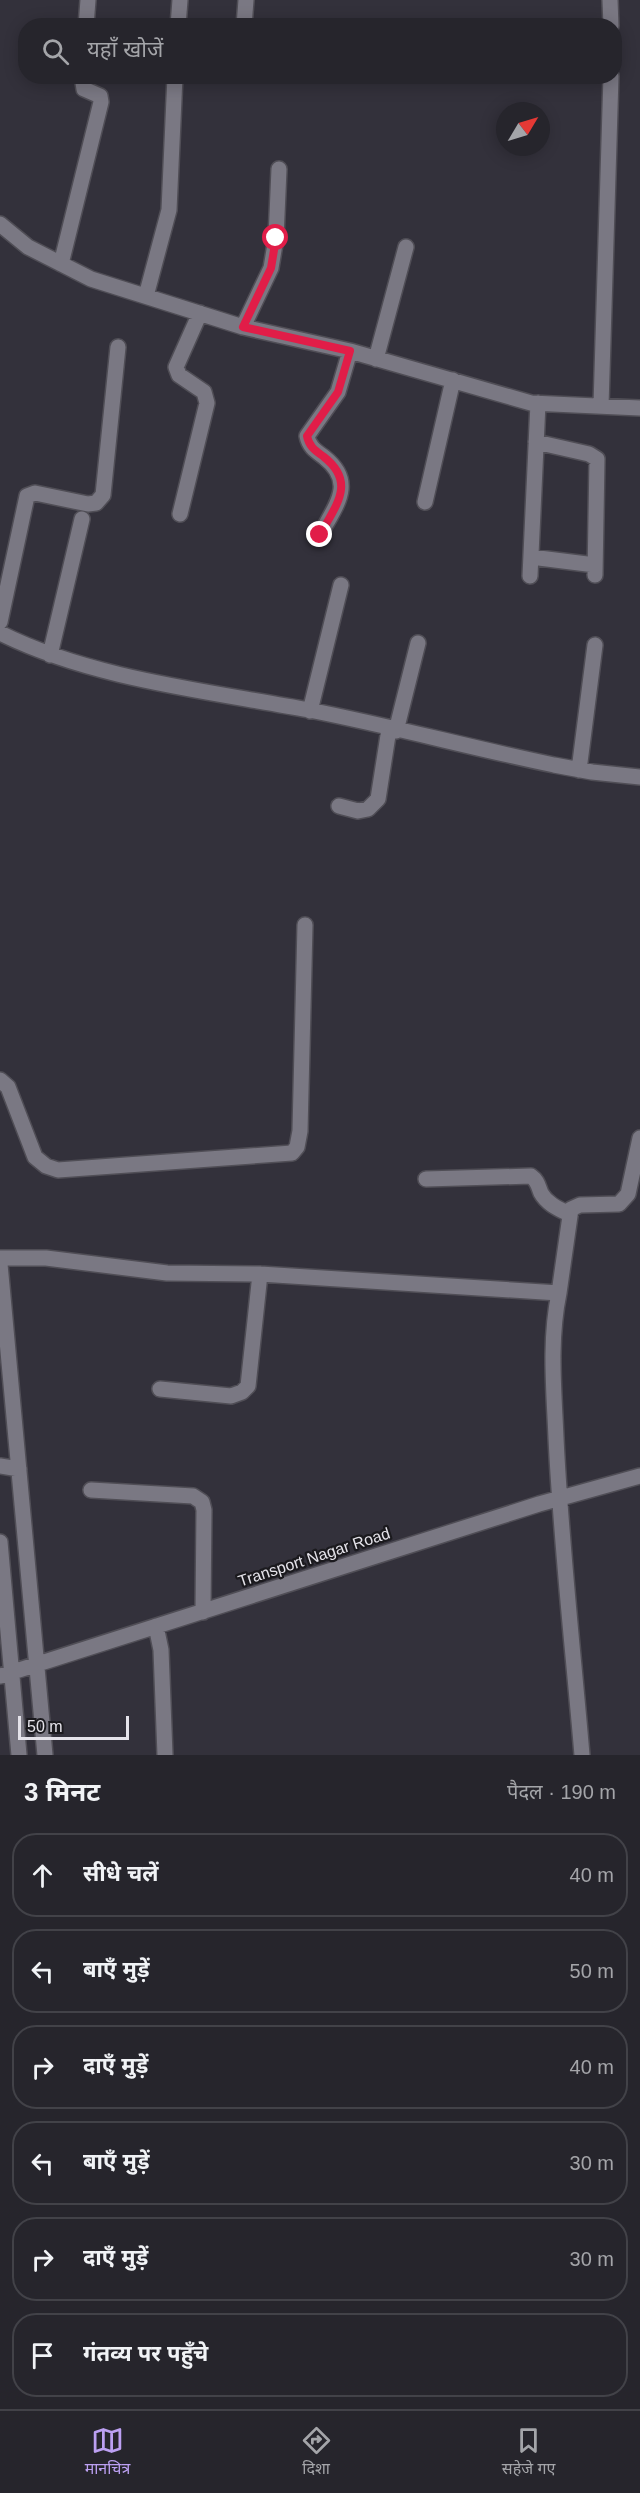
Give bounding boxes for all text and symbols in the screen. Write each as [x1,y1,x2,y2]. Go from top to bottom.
search box [18,18,622,84]
icon: search [39,35,72,68]
text: यहाँ खोजें [87,37,163,62]
north arrow [496,102,550,156]
route start [262,224,288,250]
route end [306,521,332,547]
street label: Transport Nagar Road [236,1524,392,1590]
scale bar [18,1713,129,1740]
text: 50 m [27,1718,63,1735]
text: 3 मिनट [24,1777,100,1807]
text: पैदल · 190 m [507,1781,616,1803]
icon: ahead [26,1859,59,1892]
text: सीधे चलें [83,1861,158,1886]
text: 40 m [570,1864,614,1886]
icon: left [26,1955,59,1988]
text: बाएँ मुड़ें [83,1957,149,1982]
text: 50 m [570,1960,614,1982]
icon: right [26,2051,59,2084]
text: दाएँ मुड़ें [83,2053,148,2078]
text: 40 m [570,2056,614,2078]
icon: left [26,2147,59,2180]
text: बाएँ मुड़ें [83,2149,149,2174]
text: 30 m [570,2152,614,2174]
icon: right [26,2243,59,2276]
text: दाएँ मुड़ें [83,2245,148,2270]
text: 30 m [570,2248,614,2270]
icon: arrive [26,2339,59,2372]
text: गंतव्य पर पहुँचे [83,2341,208,2366]
tab: मानचित्र [85,2424,130,2481]
tab: दिशा [300,2424,333,2481]
tab: सहेजे गए [502,2424,555,2481]

